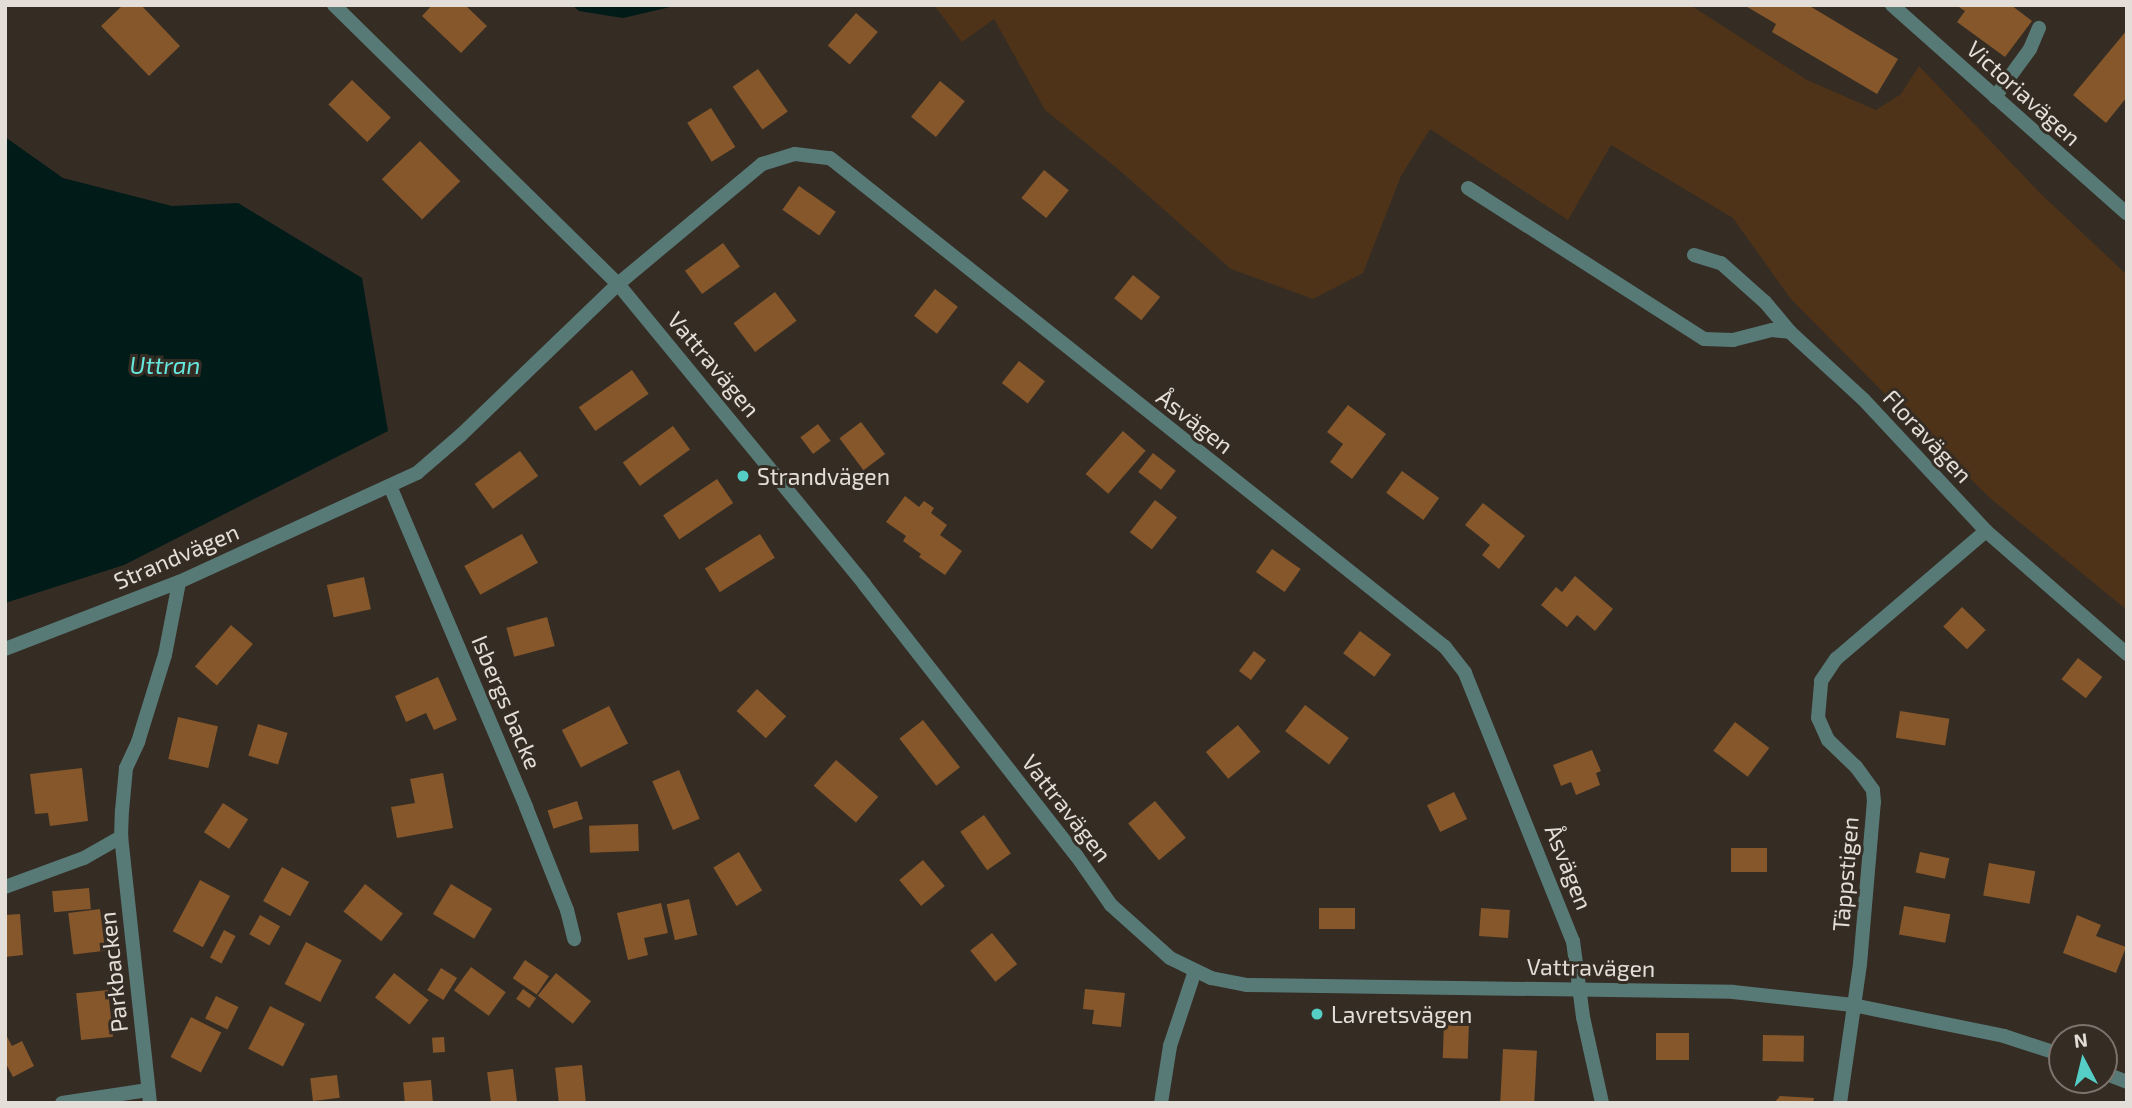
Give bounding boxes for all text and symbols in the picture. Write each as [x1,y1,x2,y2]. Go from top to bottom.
street label: Victoriavägen [1961,35,2087,151]
street label: Vattravägen [662,306,766,422]
water label: Uttran [130,351,200,379]
street label: Åsvägen [1151,383,1239,459]
street label: Floravägen [1878,384,1978,488]
place label: Strandvägen [757,462,890,490]
marker: Strandvägen [735,468,751,484]
street label: Strandvägen [109,517,243,595]
street label: Isbergs backe [466,631,548,773]
street label: Vattravägen [1017,749,1117,867]
street label: Täppstigen [1826,815,1864,933]
street label: Åsvägen [1540,821,1598,913]
street label: Parkbacken [93,910,133,1034]
street label: Vattravägen [1527,952,1655,982]
place label: Lavretsvägen [1331,1000,1472,1028]
marker: Lavretsvägen [1309,1006,1325,1022]
north arrow [2048,1024,2118,1094]
text: N [2072,1027,2089,1052]

